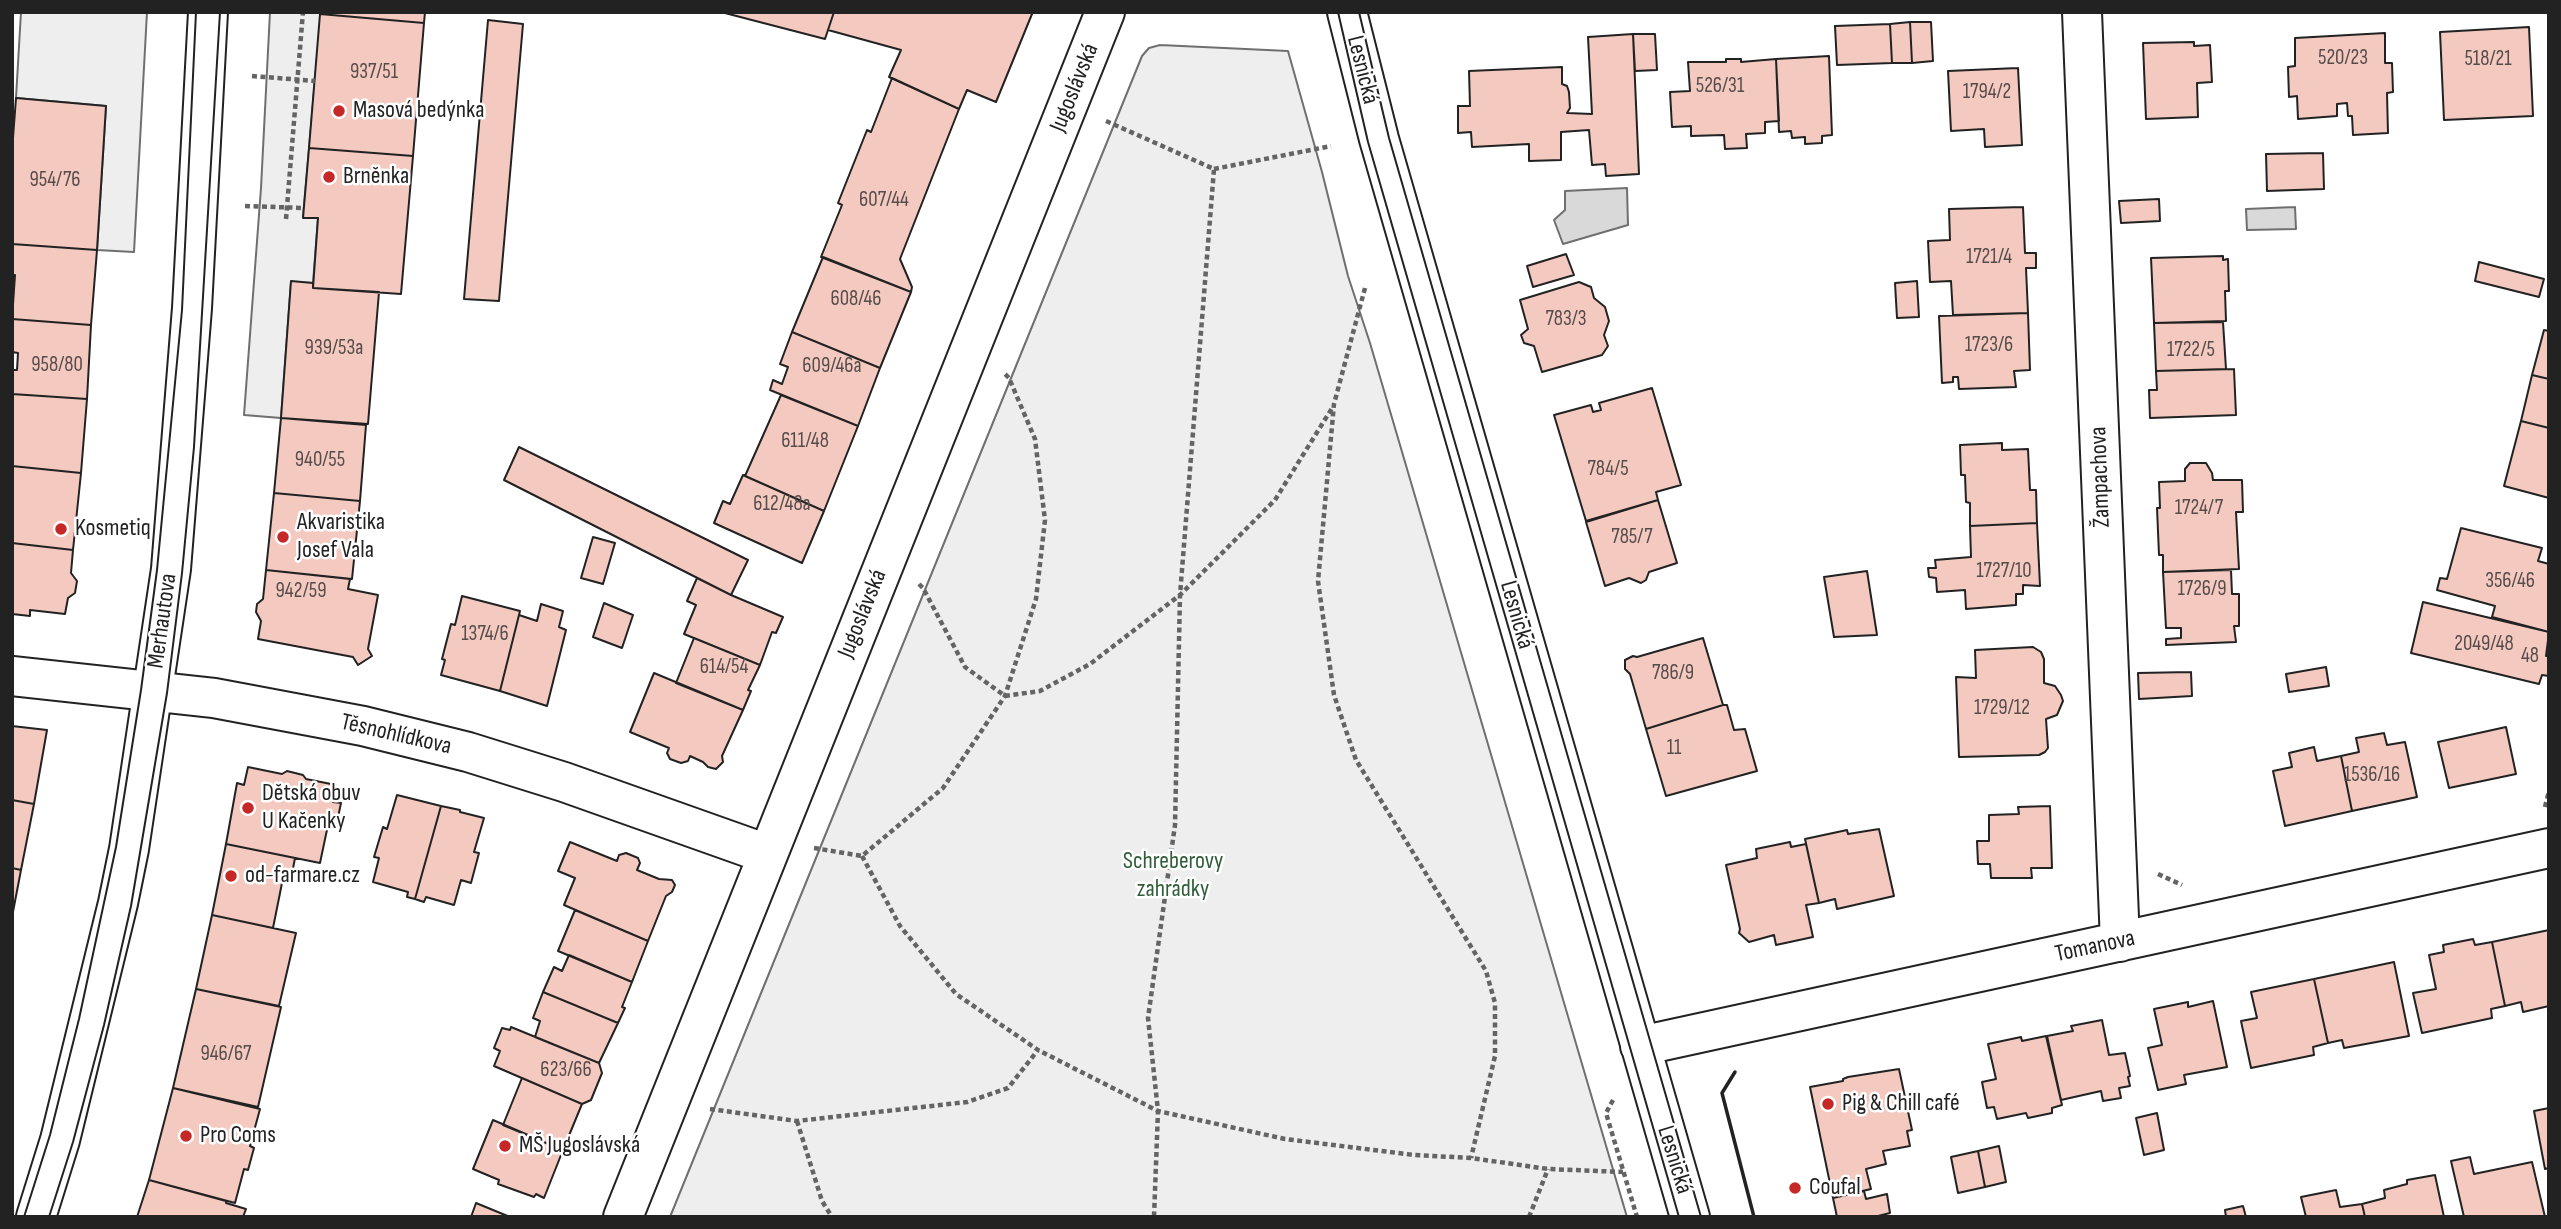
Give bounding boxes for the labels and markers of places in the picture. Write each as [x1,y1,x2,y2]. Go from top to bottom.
place label: Masová bedýnka [353,97,484,125]
marker: Masová bedýnka [331,103,347,119]
place label: Brněnka [343,163,409,191]
marker: Brněnka [321,169,337,185]
place label: Akvaristika Josef Vala [297,509,385,565]
place label: Kosmetiq [75,515,151,543]
marker: Kosmetiq [53,521,69,537]
marker: Akvaristika Josef Vala [275,529,291,545]
place label: Dětská obuv U Kačenky [262,780,361,836]
marker: Dětská obuv U Kačenky [240,800,256,816]
place label: od-farmare.cz [245,862,360,890]
marker: od-farmare.cz [223,868,239,884]
place label: Pig & Chill café [1842,1090,1960,1118]
marker: Pig & Chill café [1820,1096,1836,1112]
place label: Pro Coms [200,1122,276,1150]
marker: Pro Coms [178,1128,194,1144]
place label: MŠ Jugoslávská [519,1132,640,1160]
marker: MŠ Jugoslávská [497,1138,513,1154]
place label: Coufal [1809,1174,1861,1202]
marker: Coufal [1787,1180,1803,1196]

